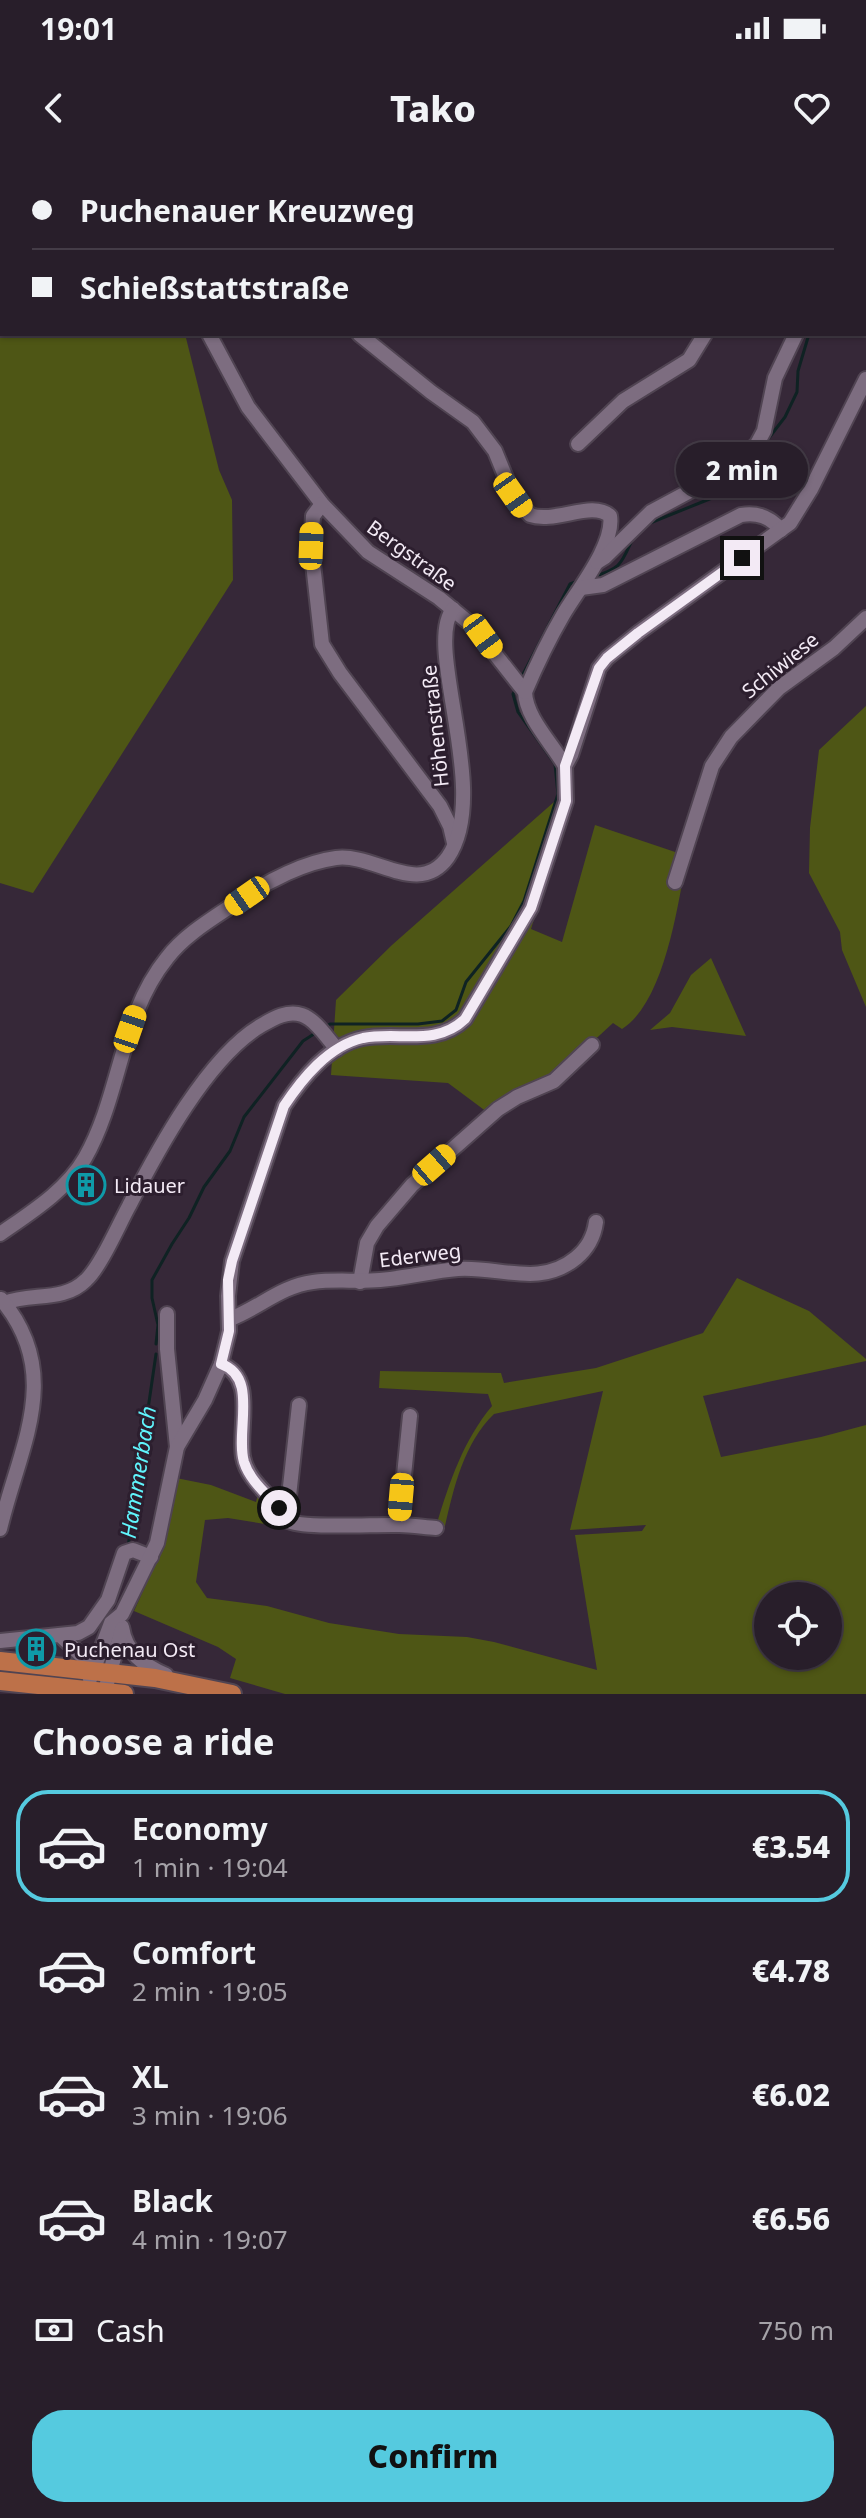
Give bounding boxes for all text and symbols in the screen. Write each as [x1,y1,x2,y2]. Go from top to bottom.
text: 19:01 [40,8,117,49]
text: Tako [390,84,476,133]
icon: back [32,86,76,130]
icon: heart [790,86,834,130]
text: Puchenauer Kreuzweg [80,190,415,231]
text: Schießstattstraße [80,267,350,308]
callout: 2 min [676,442,808,498]
text: 2 min [706,452,778,488]
car [489,468,537,522]
street label: Bergstraße [362,513,462,597]
car [298,522,324,570]
route end [724,540,760,576]
car [459,610,507,662]
street label: Schiwiese [736,626,824,704]
street label: Höhenstraße [415,664,455,788]
car [220,872,274,920]
car [111,1002,149,1056]
car [408,1140,460,1190]
building icon: Lidauer [65,1164,107,1206]
place label: Lidauer [114,1172,185,1199]
street label: Ederweg [378,1237,462,1273]
water label: Hammerbach [112,1404,162,1540]
car [387,1472,415,1522]
route start [261,1490,297,1526]
map controls [754,1582,842,1670]
button: locate [754,1582,842,1670]
building icon: Puchenau Ost [15,1628,57,1670]
place label: Puchenau Ost [64,1636,195,1663]
text: Choose a ride [32,1717,274,1766]
text: Economy [132,1808,268,1849]
icon: car [36,1810,108,1882]
text: €3.54 [752,1826,830,1867]
text: 1 min · 19:04 [132,1849,288,1885]
text: Comfort [132,1932,256,1973]
icon: car [36,1934,108,2006]
text: €4.78 [752,1950,830,1991]
text: 2 min · 19:05 [132,1973,288,2009]
text: XL [132,2056,169,2097]
icon: car [36,2058,108,2130]
text: €6.02 [752,2074,830,2115]
text: 3 min · 19:06 [132,2097,288,2133]
text: Black [132,2180,213,2221]
icon: car [36,2182,108,2254]
text: €6.56 [752,2198,830,2239]
text: 4 min · 19:07 [132,2221,288,2257]
icon: cash [32,2308,76,2352]
text: Cash [96,2310,165,2351]
text: 750 m [758,2312,834,2348]
button: Confirm [32,2410,834,2502]

